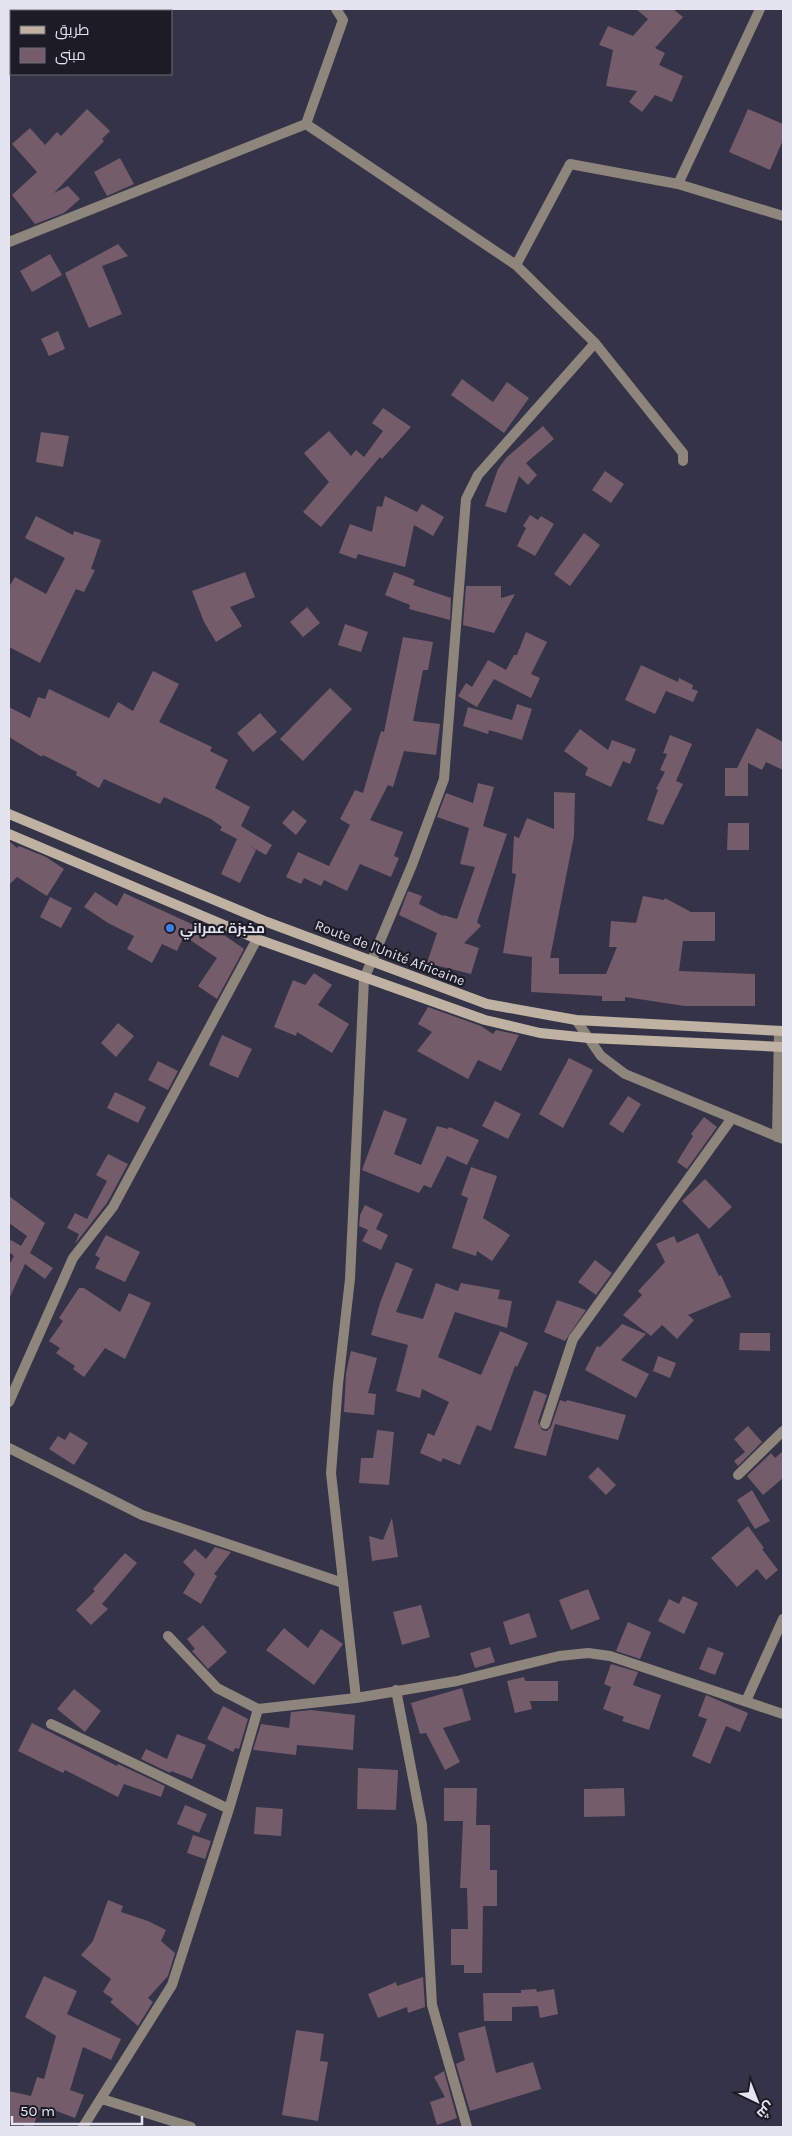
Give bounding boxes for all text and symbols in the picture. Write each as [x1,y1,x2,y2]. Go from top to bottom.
legend [10,10,172,75]
text: طريق [55,21,89,40]
text: مبنى [55,46,86,65]
street label: Route de l'Unité Africaine [313,917,467,989]
place label: مخبزة عمراني [180,920,265,940]
marker: مخبزة عمراني [164,922,176,934]
north arrow [732,2076,782,2126]
scale bar [12,2094,142,2126]
text: ش [753,2098,778,2123]
text: 50 m [20,2102,55,2120]

